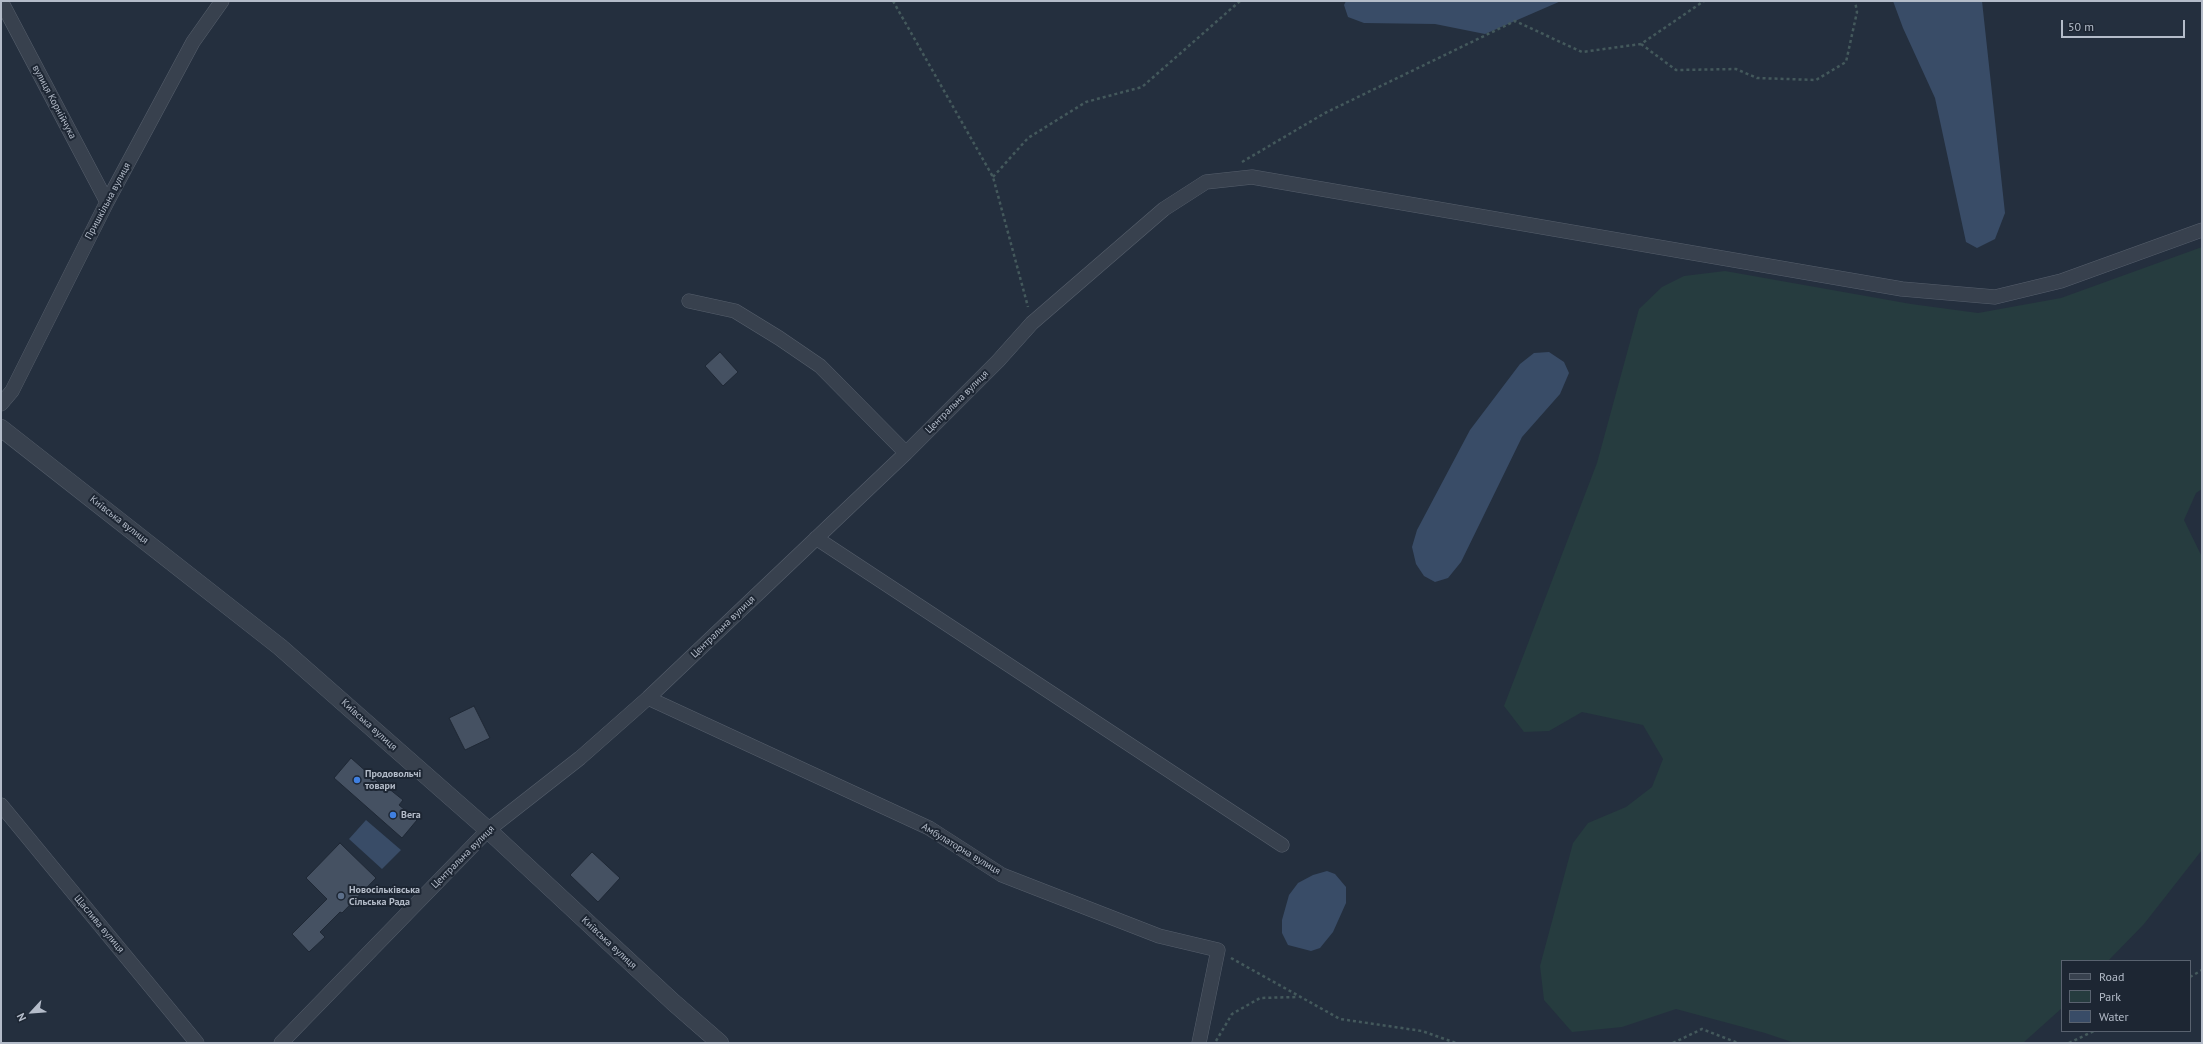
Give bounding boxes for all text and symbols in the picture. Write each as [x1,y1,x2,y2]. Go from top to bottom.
scale bar [2063,12,2187,38]
text: 50 m [2068,19,2094,34]
street label: вулиця Корнійчука [29,63,79,141]
street label: Пришкільна вулиця [83,161,133,241]
street label: Центральна вулиця [923,368,991,436]
street label: Київська вулиця [87,493,151,547]
street label: Центральна вулиця [688,593,758,661]
street label: Київська вулиця [339,697,399,753]
place label: Продовольчі товари [365,768,421,792]
marker: Продовольчі товари [352,775,362,785]
place label: Вега [401,809,421,821]
marker: Вега [388,810,398,820]
street label: Амбулаторна вулиця [919,821,1003,877]
street label: Центральна вулиця [429,823,497,891]
place label: Новосільківська Сільська Рада [349,884,420,908]
marker: Новосільківська Сільська Рада [336,891,346,901]
street label: Щаслива вулиця [71,893,127,955]
street label: Київська вулиця [579,914,639,972]
legend [2061,960,2191,1032]
text: Road [2099,969,2124,984]
text: Park [2099,989,2121,1004]
north arrow [12,992,52,1032]
text: Water [2099,1009,2129,1024]
text: N [13,1011,29,1024]

